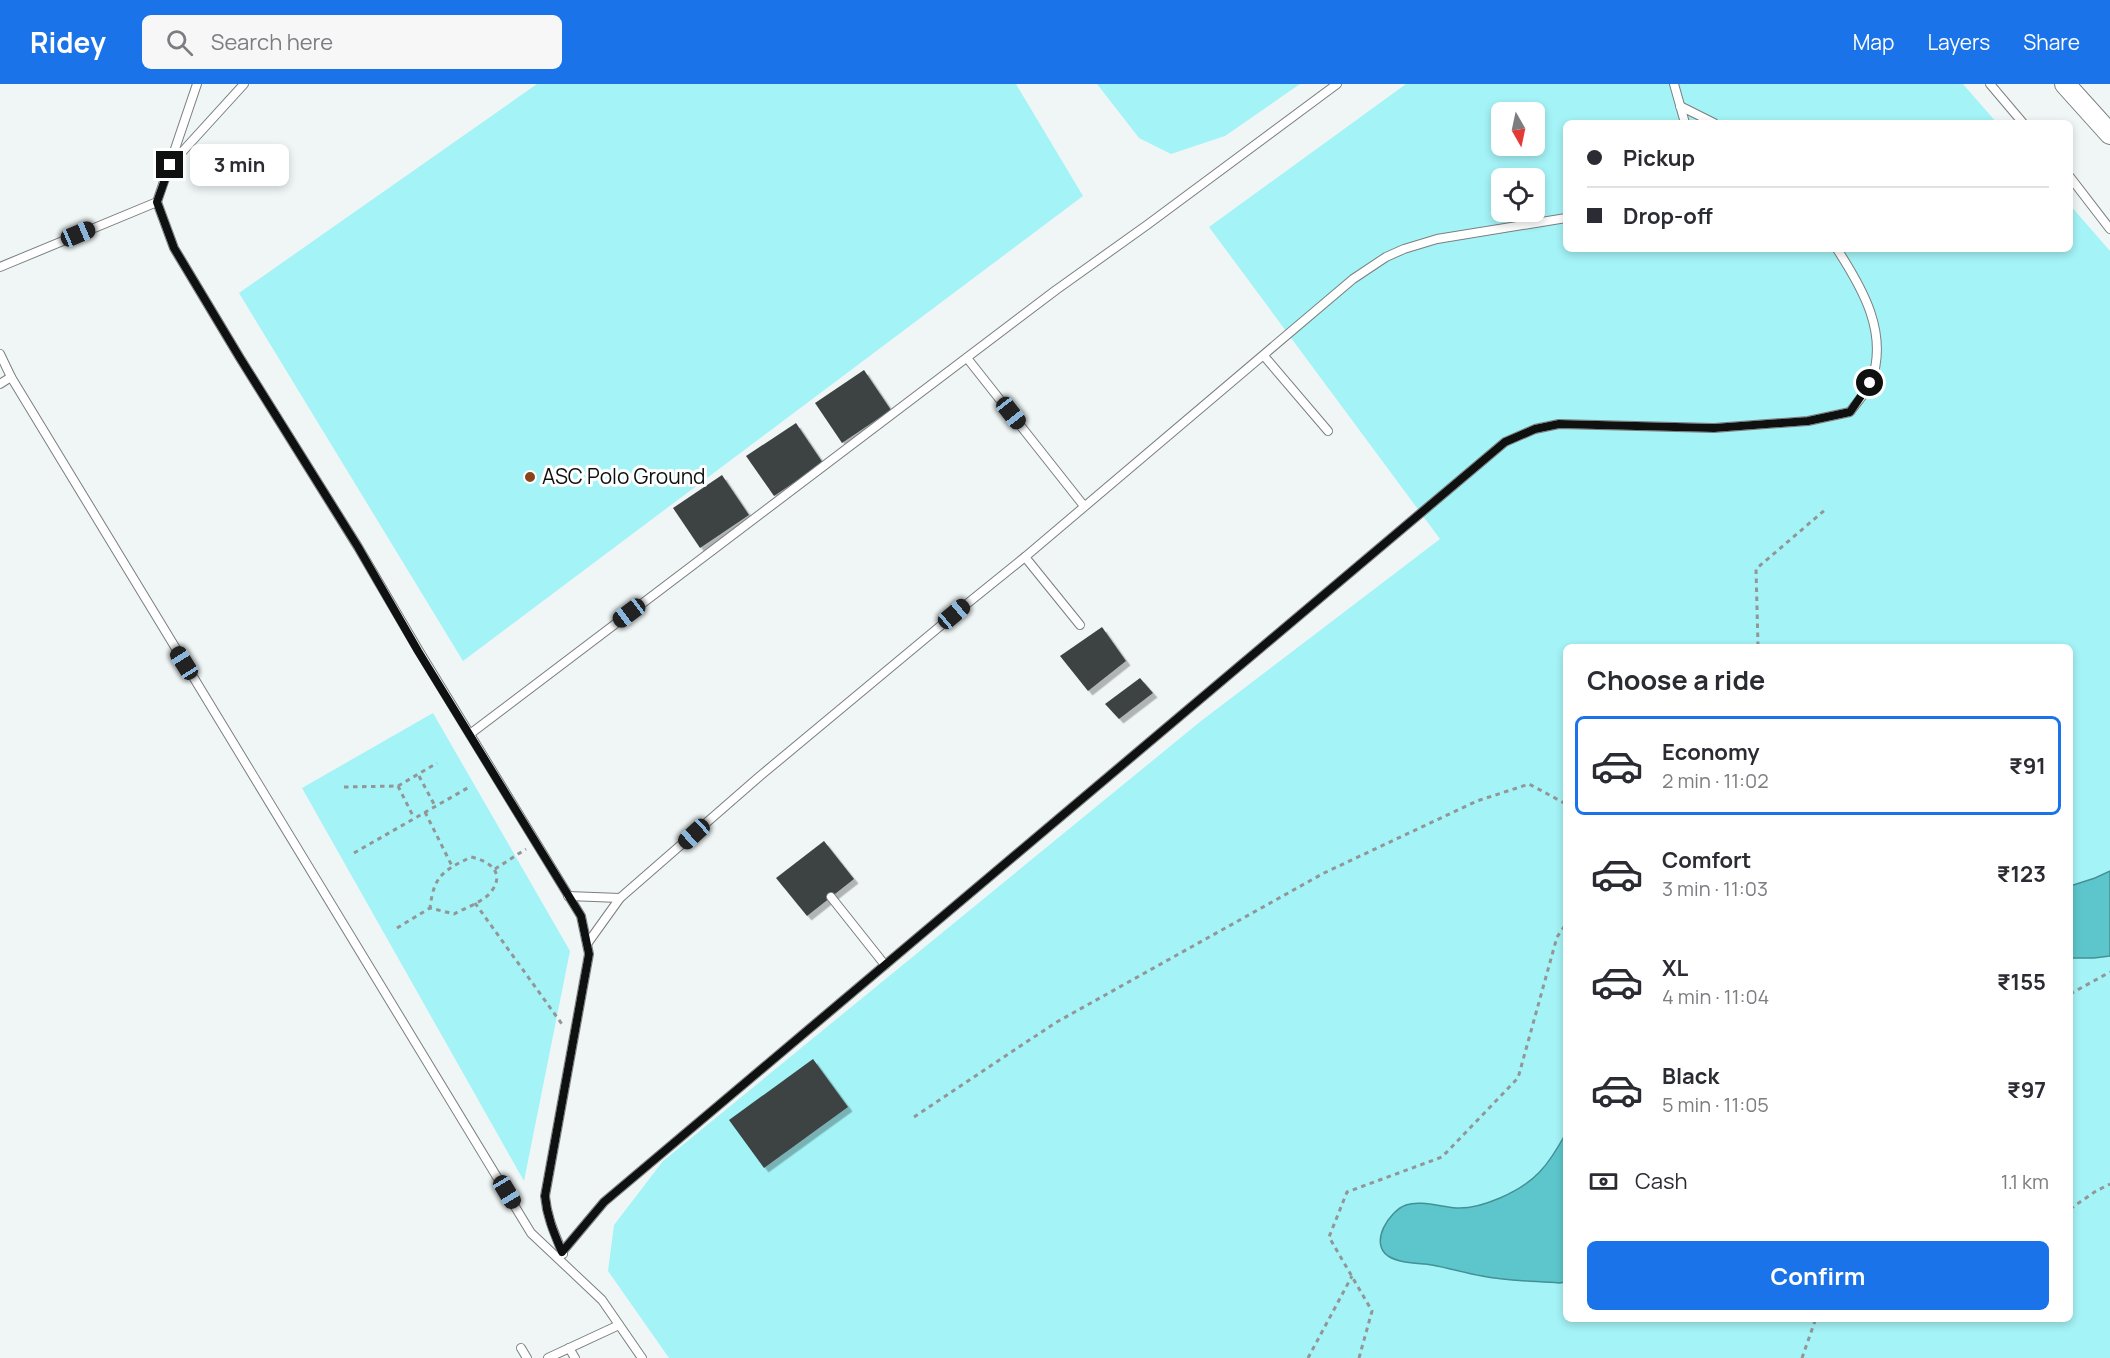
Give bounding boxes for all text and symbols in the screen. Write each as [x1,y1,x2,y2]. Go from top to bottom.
search box [142,15,562,69]
text: Ridey [30,23,106,61]
icon: search [163,26,196,59]
text: Search here [211,27,333,57]
text: Map [1853,28,1894,56]
text: Layers [1927,28,1990,56]
text: Share [2023,28,2080,56]
north arrow [1491,102,1545,156]
map controls [1491,102,1545,222]
text: Pickup [1623,143,1695,173]
callout: 3 min [191,144,290,186]
route end [156,151,183,178]
text: 3 min [214,151,265,178]
button: locate [1491,168,1545,222]
text: Drop-off [1623,201,1713,231]
car [58,219,98,249]
route start [1856,369,1883,396]
car [993,393,1029,433]
place label: ASC Polo Ground [542,462,706,490]
marker: ASC Polo Ground [523,470,537,484]
car [609,595,649,631]
car [934,596,974,632]
car [167,643,201,683]
text: Choose a ride [1587,661,1765,698]
text: Economy [1662,737,1760,767]
icon: car [1590,739,1644,793]
text: ₹91 [2009,751,2046,781]
text: 2 min · 11:02 [1662,767,1769,794]
car [675,815,713,853]
text: Comfort [1662,845,1751,875]
icon: car [1590,847,1644,901]
text: ₹123 [1997,859,2046,889]
text: 3 min · 11:03 [1662,875,1768,902]
text: XL [1662,953,1688,983]
icon: car [1590,955,1644,1009]
text: ₹155 [1997,967,2046,997]
text: 4 min · 11:04 [1662,983,1769,1010]
text: Black [1662,1061,1719,1091]
icon: car [1590,1063,1644,1117]
text: ₹97 [2007,1075,2046,1105]
text: 5 min · 11:05 [1662,1091,1769,1118]
icon: cash [1587,1165,1620,1198]
text: Cash [1635,1166,1688,1196]
text: 1.1 km [2001,1168,2049,1195]
car [490,1172,524,1212]
button: Confirm [1587,1241,2049,1310]

